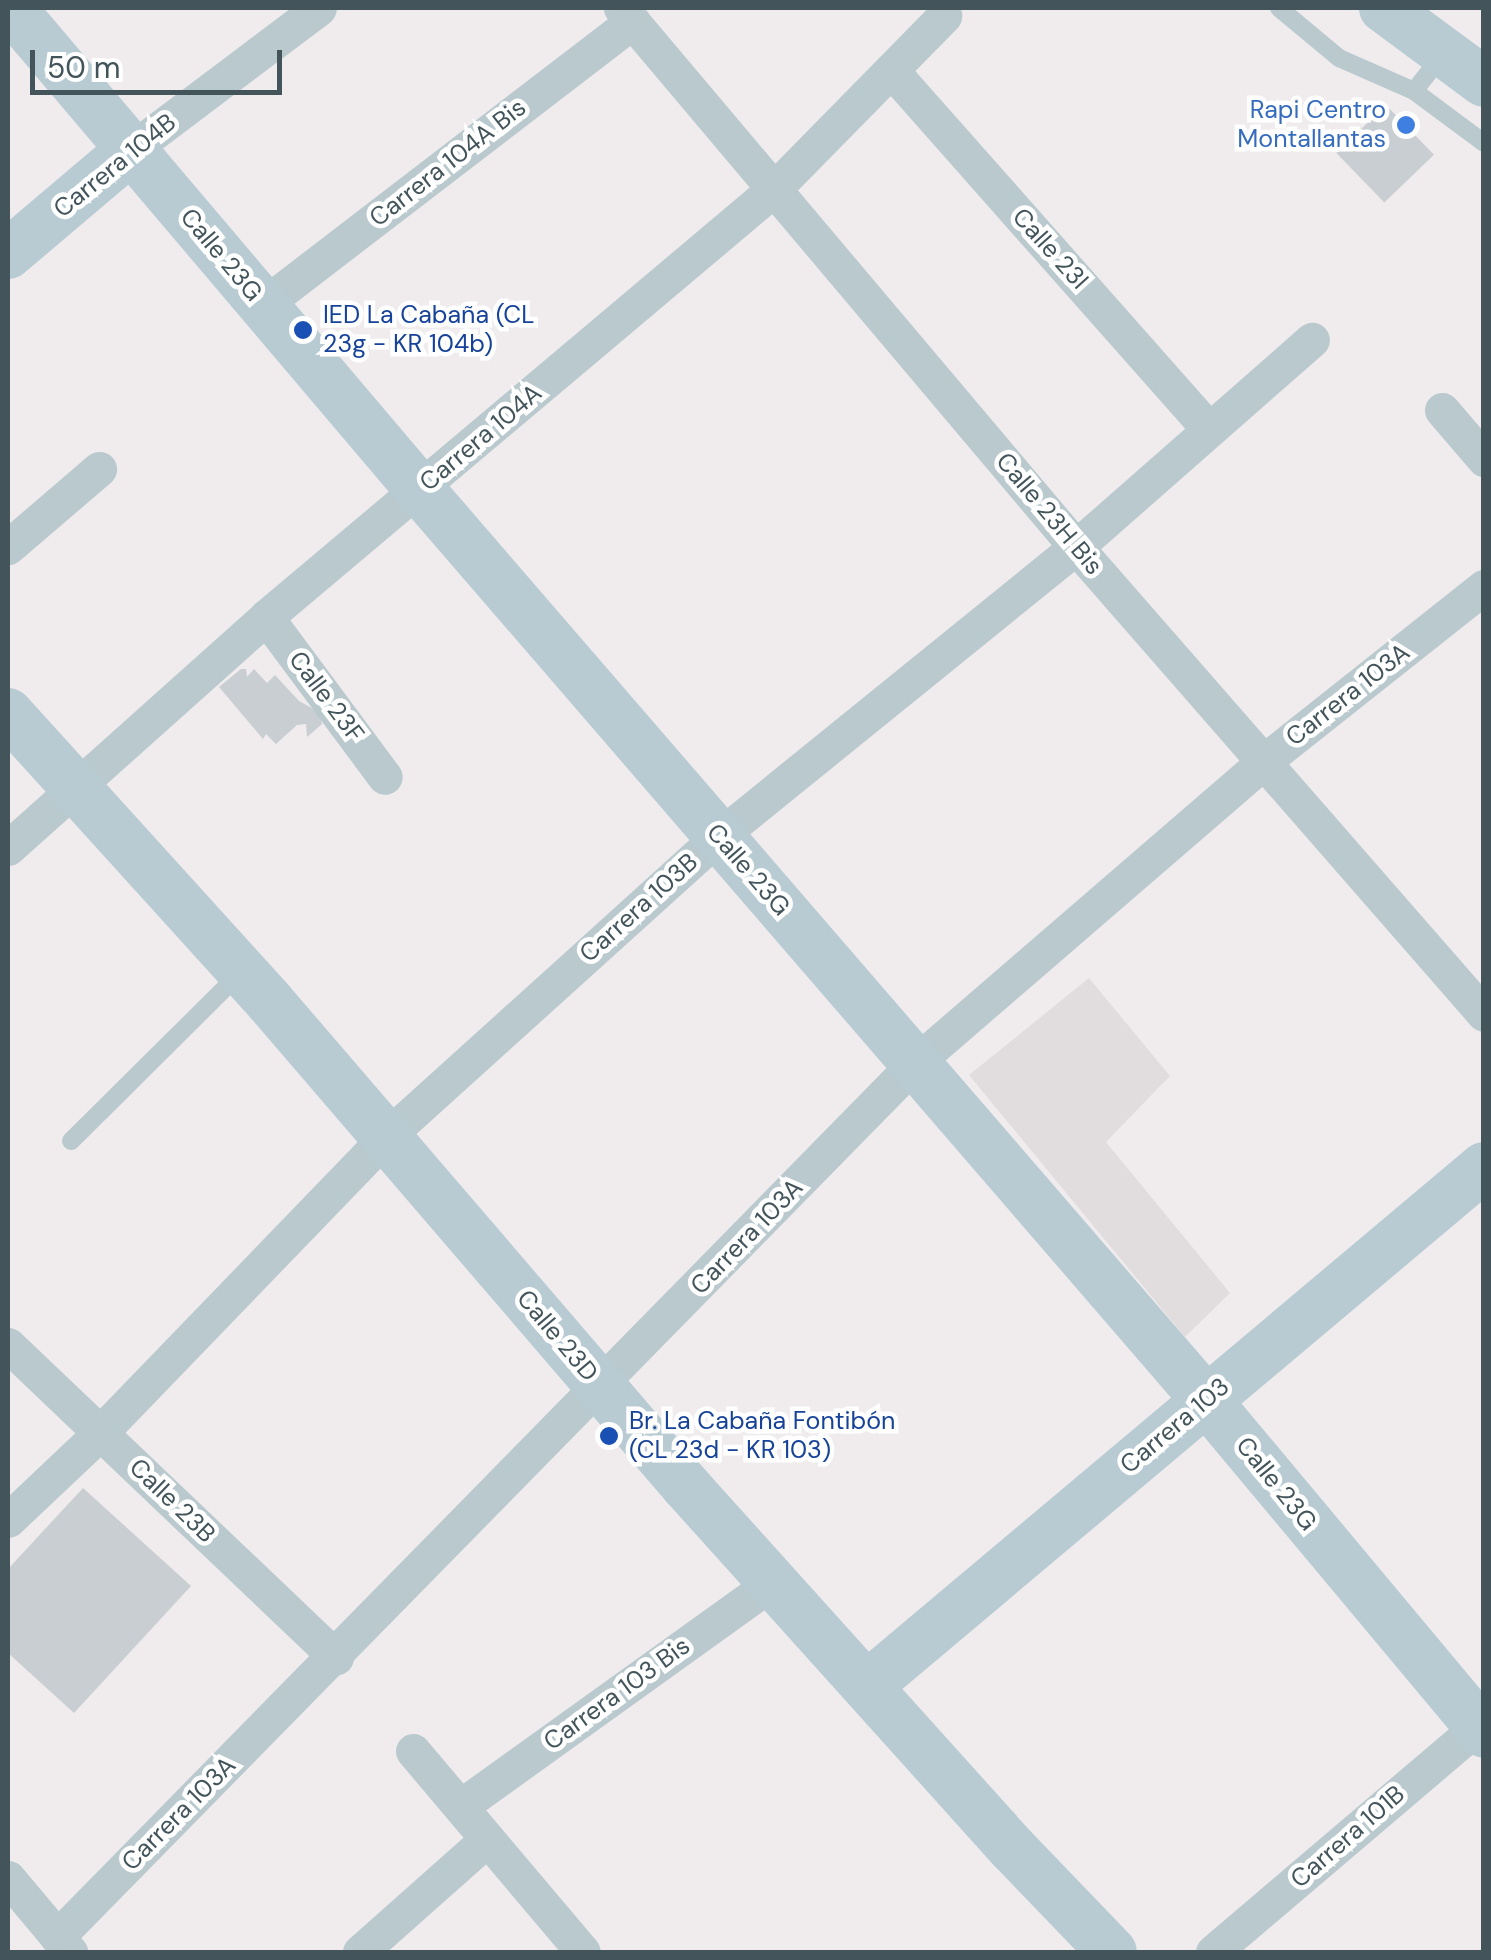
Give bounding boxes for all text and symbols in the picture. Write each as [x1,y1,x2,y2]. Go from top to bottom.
scale bar [35,30,288,92]
text: 50 m [47,48,121,87]
street label: Carrera 104A Bis [364,93,532,233]
place label: Rapi Centro Montallantas [1237,96,1386,155]
street label: Carrera 104B [48,108,182,224]
marker: Rapi Centro Montallantas [1395,114,1417,136]
street label: Calle 23I [1006,202,1094,296]
street label: Calle 23G [174,203,268,307]
place label: IED La Cabaña (CL 23g - KR 104b) [323,301,534,360]
marker: IED La Cabaña (CL 23g - KR 104b) [292,319,314,341]
street label: Carrera 104A [414,378,548,498]
street label: Calle 23H Bis [989,447,1109,581]
street label: Carrera 103A [1280,637,1416,753]
street label: Calle 23F [282,646,370,748]
street label: Calle 23G [700,818,796,922]
street label: Carrera 103B [574,847,704,969]
street label: Carrera 103A [685,1173,809,1301]
street label: Calle 23D [510,1284,604,1388]
street label: Carrera 103 [1114,1372,1236,1480]
place label: Br. La Cabaña Fontibón (CL 23d - KR 103) [629,1407,895,1466]
marker: Br. La Cabaña Fontibón (CL 23d - KR 103) [598,1425,620,1447]
street label: Calle 23G [1229,1431,1323,1537]
street label: Calle 23B [123,1453,221,1549]
street label: Carrera 103 Bis [538,1631,696,1757]
street label: Carrera 103A [116,1751,242,1877]
street label: Carrera 101B [1285,1779,1411,1895]

